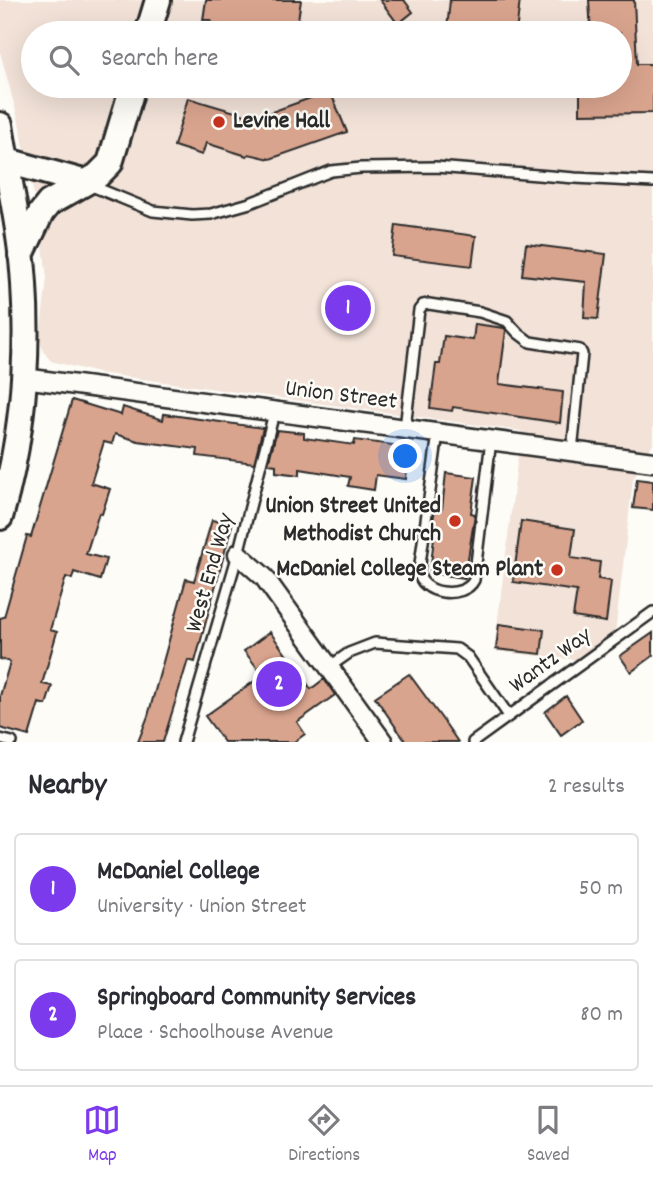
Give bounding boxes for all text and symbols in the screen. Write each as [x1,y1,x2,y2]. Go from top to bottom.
search box [21,21,632,98]
icon: search [45,41,83,79]
text: Search here [101,41,219,78]
place label: Levine Hall [233,105,330,139]
marker: Levine Hall [211,114,227,130]
pin: 1 [325,282,371,334]
street label: Union Street [283,372,399,420]
your location [388,439,422,473]
place label: Union Street United Methodist Church [265,490,441,552]
street label: West End Way [178,508,245,636]
marker: Union Street United Methodist Church [447,513,463,529]
place label: McDaniel College Steam Plant [276,553,543,587]
marker: McDaniel College Steam Plant [549,562,565,578]
street label: Wantz Way [503,619,600,702]
pin: 2 [256,658,302,710]
text: Nearby [28,766,106,809]
text: 2 results [548,771,625,804]
text: McDaniel College [97,854,260,891]
text: 1 [50,873,56,906]
text: 50 m [579,873,623,906]
text: University · Union Street [97,891,307,924]
text: Springboard Community Services [97,980,416,1017]
text: 2 [48,999,58,1032]
text: 80 m [580,999,623,1032]
text: Place · Schoolhouse Avenue [97,1017,333,1050]
tab: Map [83,1101,121,1170]
tab: Directions [288,1101,360,1170]
tab: Saved [527,1101,570,1170]

